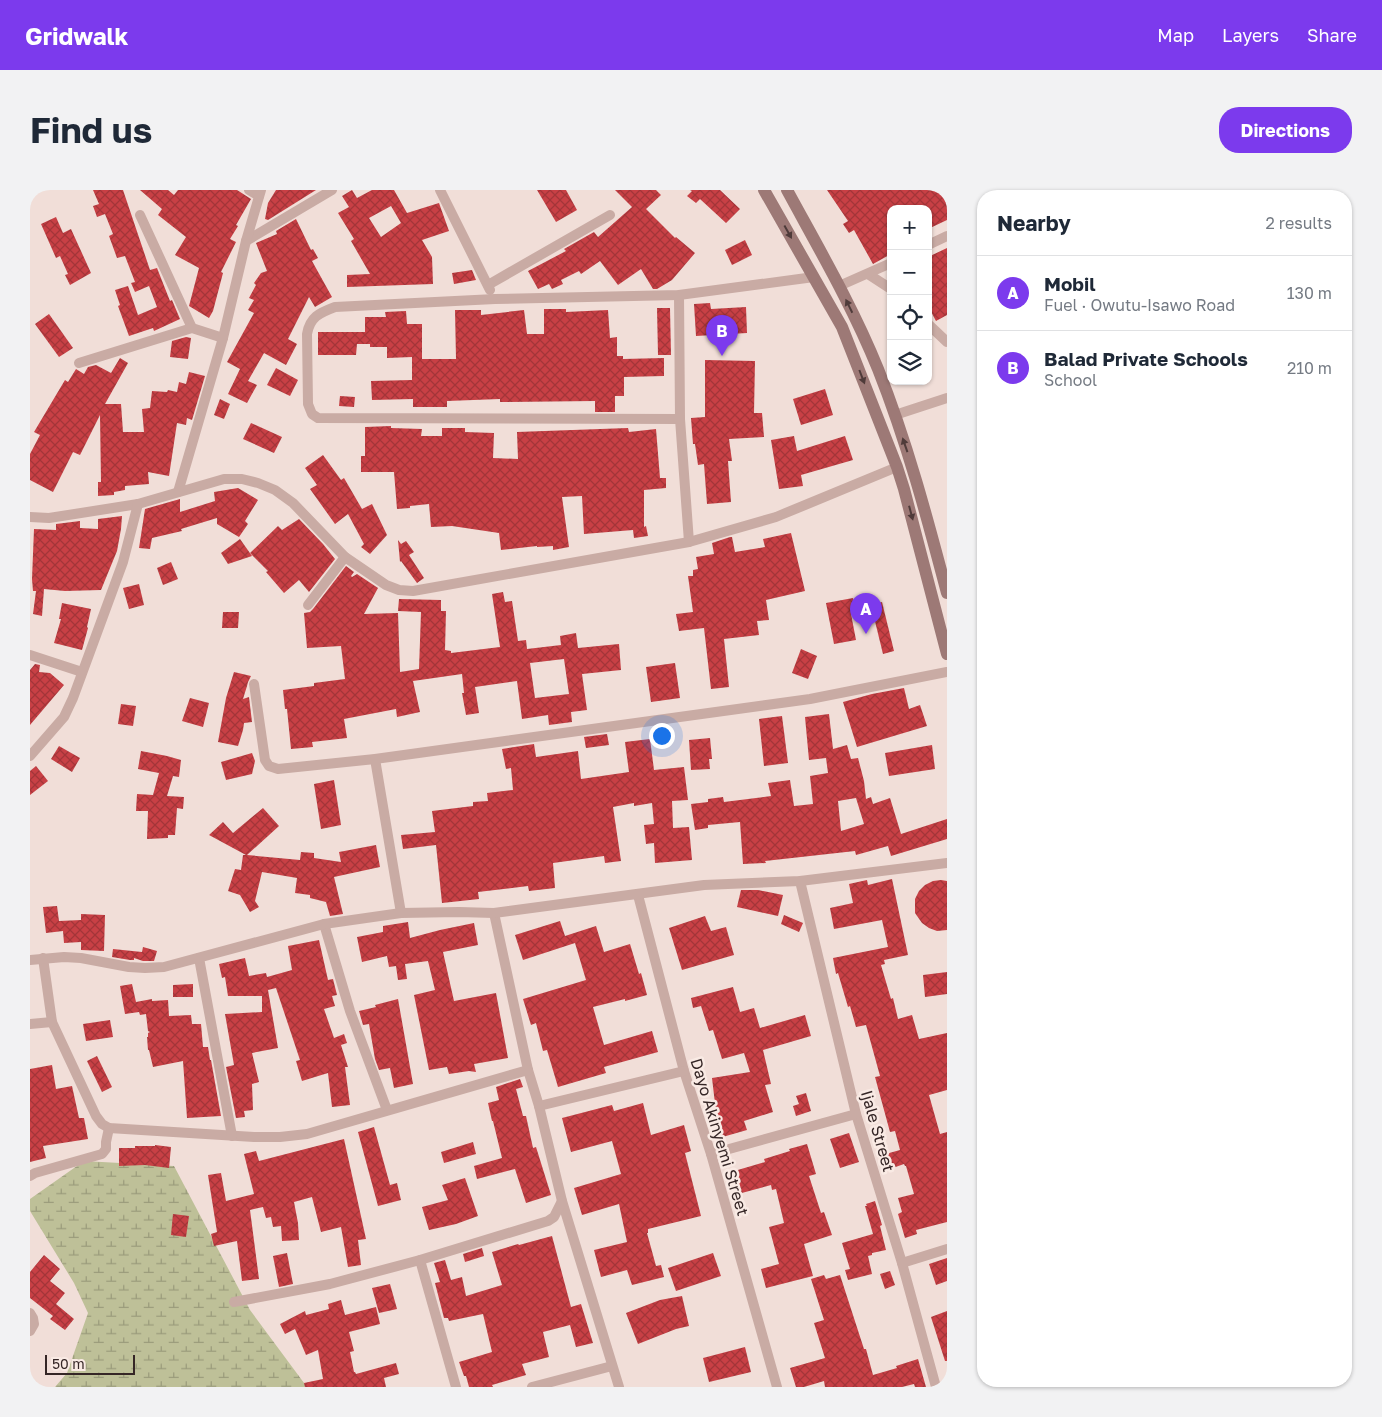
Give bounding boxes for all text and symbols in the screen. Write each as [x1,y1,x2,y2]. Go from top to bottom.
text: Gridwalk [25,21,129,50]
text: Map [1157,24,1194,46]
text: Layers [1222,24,1279,46]
text: Share [1307,24,1357,46]
button: Directions [1219,107,1352,153]
text: Find us [30,109,152,151]
map controls [887,205,932,385]
button: + [887,205,932,250]
text: Nearby [997,210,1071,236]
text: 2 results [1266,213,1332,233]
one-way arrow [784,226,793,239]
button: − [887,250,932,295]
text: Mobil [1044,272,1096,295]
text: A [1007,283,1019,303]
text: 130 m [1287,283,1332,303]
button: locate [887,295,932,340]
text: Fuel · Owutu-Isawo Road [1044,295,1235,315]
one-way arrow [844,299,852,313]
pin: B [706,315,738,356]
button: layers [887,340,932,385]
text: Balad Private Schools [1044,347,1248,370]
text: B [1007,358,1019,378]
text: 210 m [1287,358,1332,378]
one-way arrow [858,370,866,384]
text: School [1044,370,1097,390]
one-way arrow [901,438,908,453]
one-way arrow [907,506,915,521]
pin: A [850,593,882,634]
your location [649,723,675,749]
street label: Dayo Akinyemi Street [687,1056,753,1218]
street label: Ijale Street [857,1088,899,1174]
scale bar [45,1352,135,1375]
text: 50 m [52,1355,85,1372]

